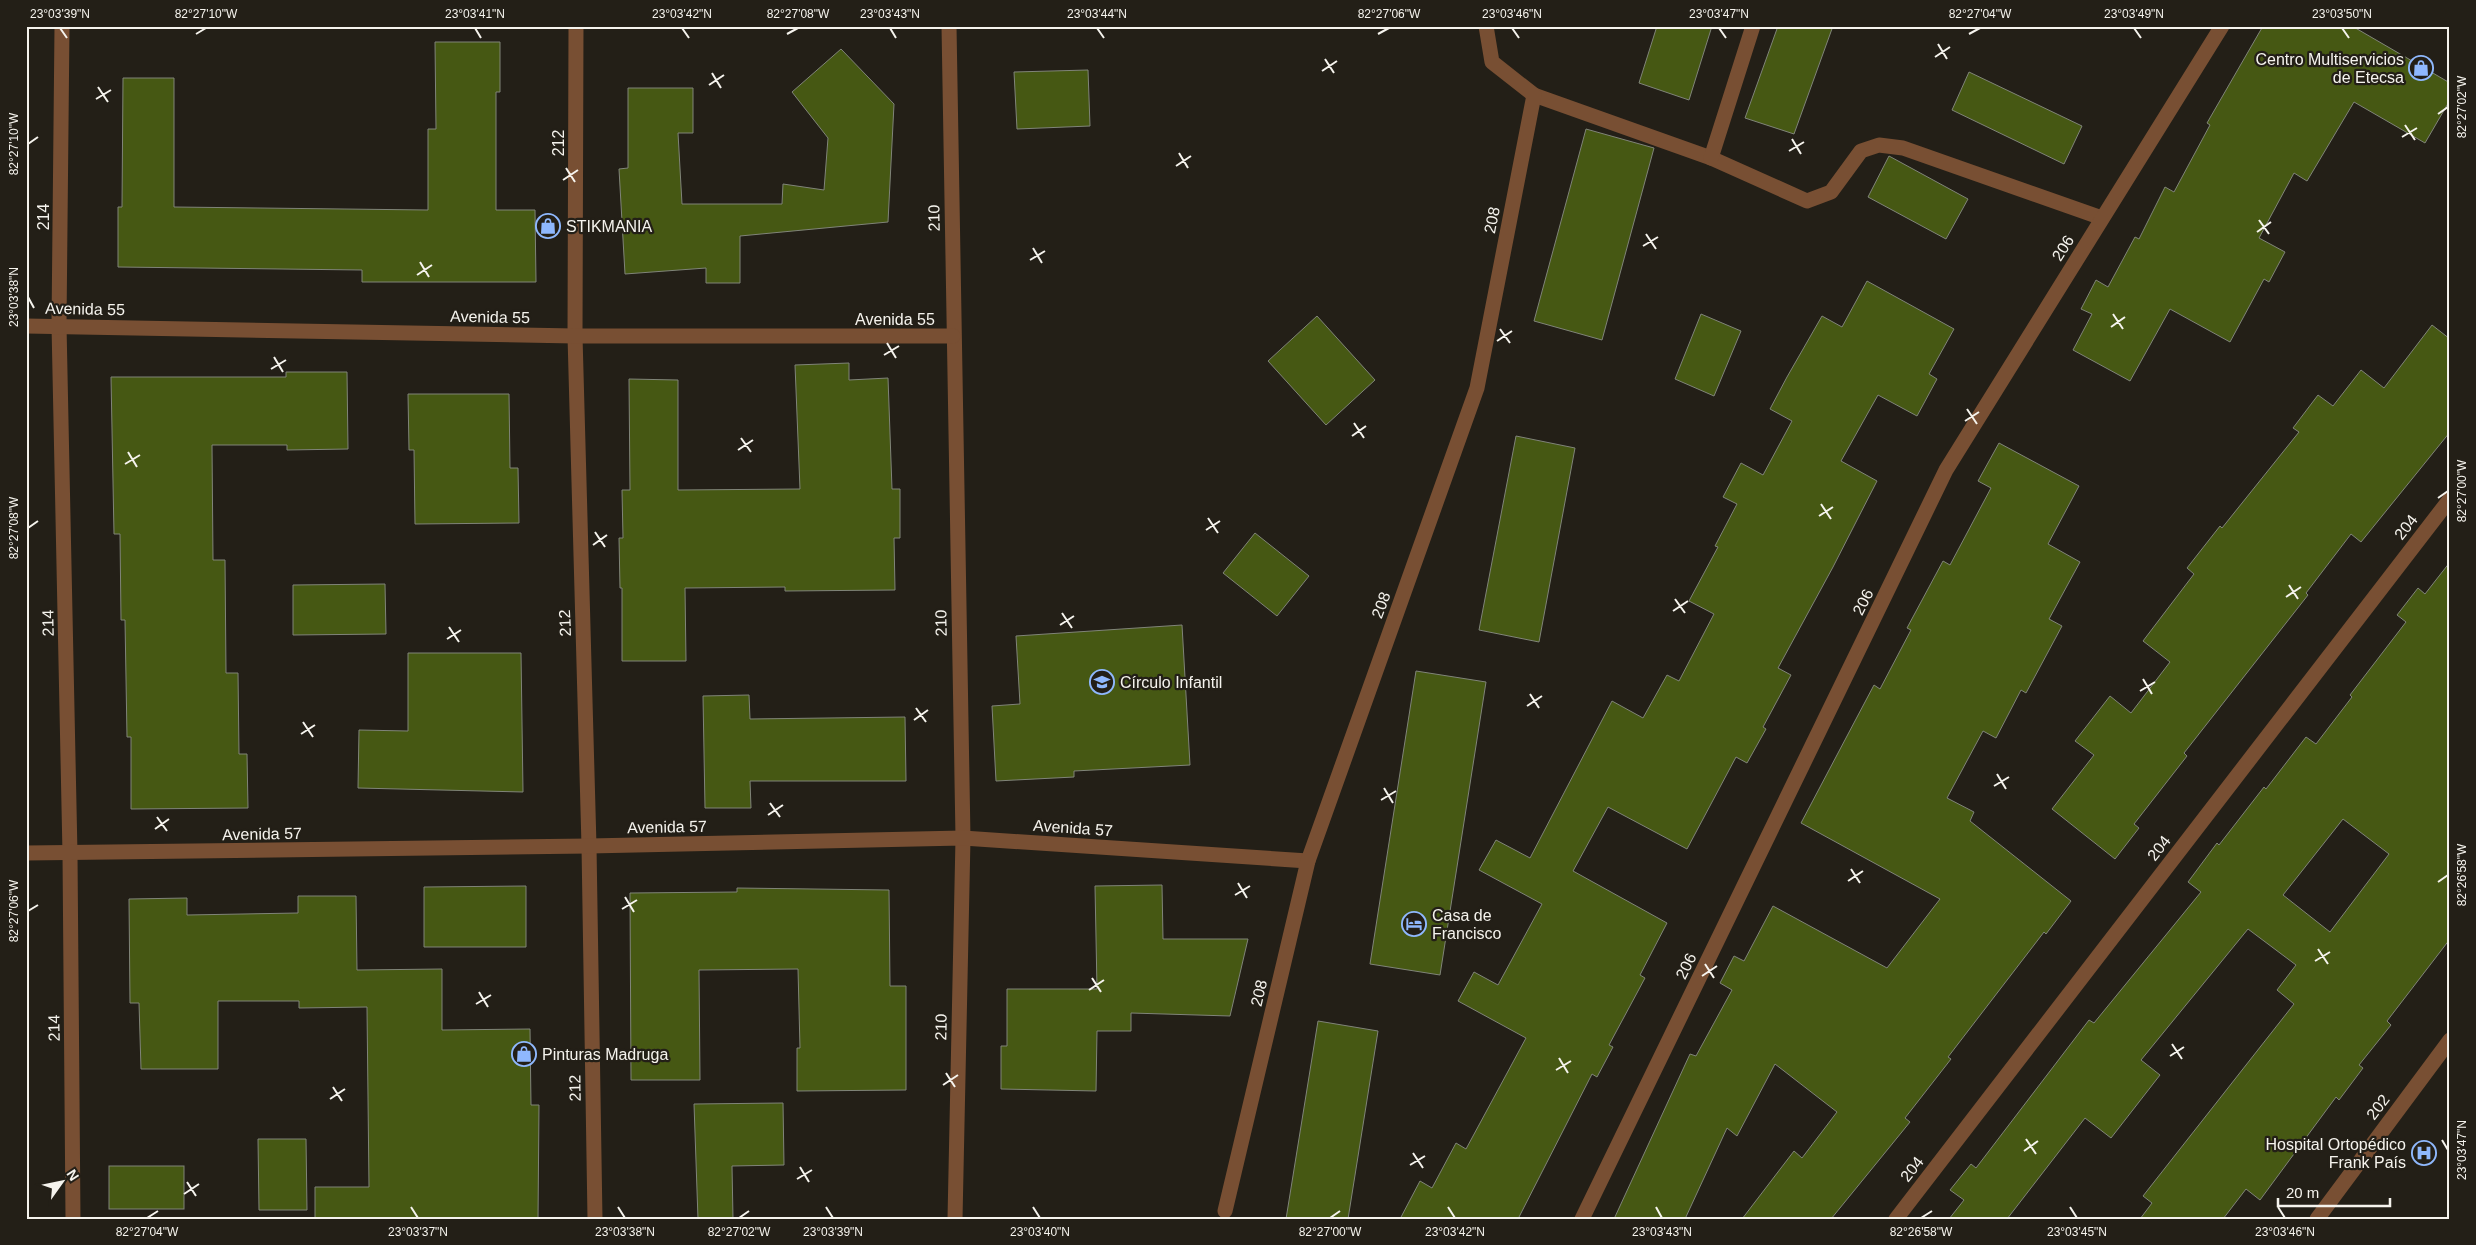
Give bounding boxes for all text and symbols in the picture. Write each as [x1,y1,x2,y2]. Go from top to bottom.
text: 23°03'39"N [30,7,90,21]
text: 82°27'10"W [175,7,238,21]
text: 23°03'41"N [445,7,505,21]
text: 23°03'42"N [652,7,712,21]
text: 82°27'08"W [767,7,830,21]
text: 23°03'43"N [860,7,920,21]
text: 23°03'44"N [1067,7,1127,21]
text: 82°27'06"W [1358,7,1421,21]
text: 23°03'46"N [1482,7,1542,21]
text: 23°03'47"N [1689,7,1749,21]
text: 82°27'04"W [1949,7,2012,21]
text: 23°03'49"N [2104,7,2164,21]
text: 23°03'50"N [2312,7,2372,21]
place label: Centro Multiservicios de Etecsa [2256,51,2404,86]
shop icon: Centro Multiservicios de Etecsa [2408,55,2434,81]
text: 82°27'02"W [2455,75,2469,138]
text: 82°27'10"W [7,112,21,175]
street label: 212 [550,130,567,156]
street label: 214 [35,204,52,230]
street label: 210 [925,204,943,231]
street label: 208 [1481,205,1503,235]
shop icon: STIKMANIA [535,213,561,239]
place label: STIKMANIA [566,218,653,235]
street label: 206 [2049,232,2077,264]
text: 23°03'38"N [7,267,21,327]
street label: Avenida 55 [45,300,125,318]
street label: Avenida 55 [450,308,530,326]
street label: Avenida 55 [855,311,935,328]
text: 82°27'00"W [2455,459,2469,522]
text: 82°27'08"W [7,496,21,559]
street label: 204 [2391,511,2421,543]
street label: 206 [1850,586,1877,618]
street label: 208 [1368,589,1394,620]
street label: 214 [39,609,57,636]
street label: 212 [556,609,574,637]
street label: 210 [932,609,950,636]
school or university icon: Círculo Infantil [1089,669,1115,695]
place label: Círculo Infantil [1120,674,1222,691]
street label: Avenida 57 [1033,817,1113,839]
street label: Avenida 57 [627,818,707,836]
street label: Avenida 57 [222,825,302,843]
street label: 204 [2144,832,2174,864]
text: 82°26'58"W [2455,843,2469,906]
text: 82°27'06"W [7,879,21,942]
place label: Casa de Francisco [1432,907,1501,942]
hotel icon: Casa de Francisco [1401,911,1427,937]
street label: 206 [1673,950,1700,982]
street label: 208 [1248,978,1270,1008]
street label: 210 [932,1013,950,1040]
street label: 214 [45,1014,63,1041]
shop icon: Pinturas Madruga [511,1041,537,1067]
place label: Pinturas Madruga [542,1046,668,1063]
street label: 212 [566,1074,584,1101]
street label: 202 [2363,1091,2393,1123]
text: 23°03'47"N [2455,1120,2469,1180]
place label: Hospital Ortopédico Frank País [2265,1136,2406,1171]
hospital icon: Hospital Ortopédico Frank País [2411,1140,2437,1166]
street label: 204 [1897,1153,1927,1185]
north arrow [38,1158,88,1208]
text: N [63,1166,82,1184]
scale bar [2278,1175,2391,1207]
text: 20 m [2286,1184,2319,1201]
text: 82°27'04"W [116,1225,179,1239]
text: 23°03'37"N [388,1225,448,1239]
text: 23°03'38"N [595,1225,655,1239]
text: 82°27'02"W [708,1225,771,1239]
text: 23°03'39"N [803,1225,863,1239]
text: 23°03'40"N [1010,1225,1070,1239]
text: 82°27'00"W [1299,1225,1362,1239]
text: 23°03'42"N [1425,1225,1485,1239]
text: 23°03'43"N [1632,1225,1692,1239]
text: 82°26'58"W [1890,1225,1953,1239]
text: 23°03'45"N [2047,1225,2107,1239]
text: 23°03'46"N [2255,1225,2315,1239]

